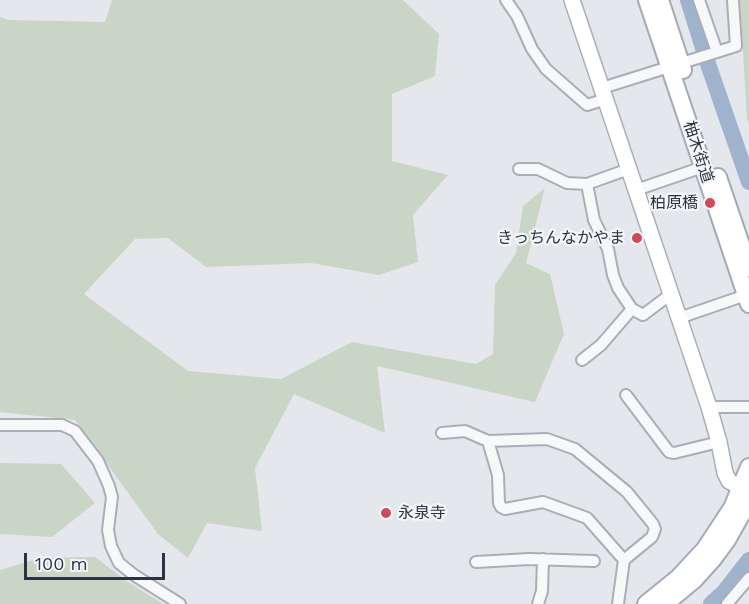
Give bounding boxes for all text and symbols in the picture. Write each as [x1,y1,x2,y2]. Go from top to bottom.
street label: 柚木街道 [679,119,717,185]
place label: 柏原橋 [650,193,698,213]
marker: 柏原橋 [703,196,717,210]
place label: きっちんなかやま [497,228,625,248]
marker: きっちんなかやま [630,231,644,245]
place label: 永泉寺 [398,503,446,523]
marker: 永泉寺 [379,506,393,520]
scale bar [27,541,168,579]
text: 100 m [35,553,88,574]

